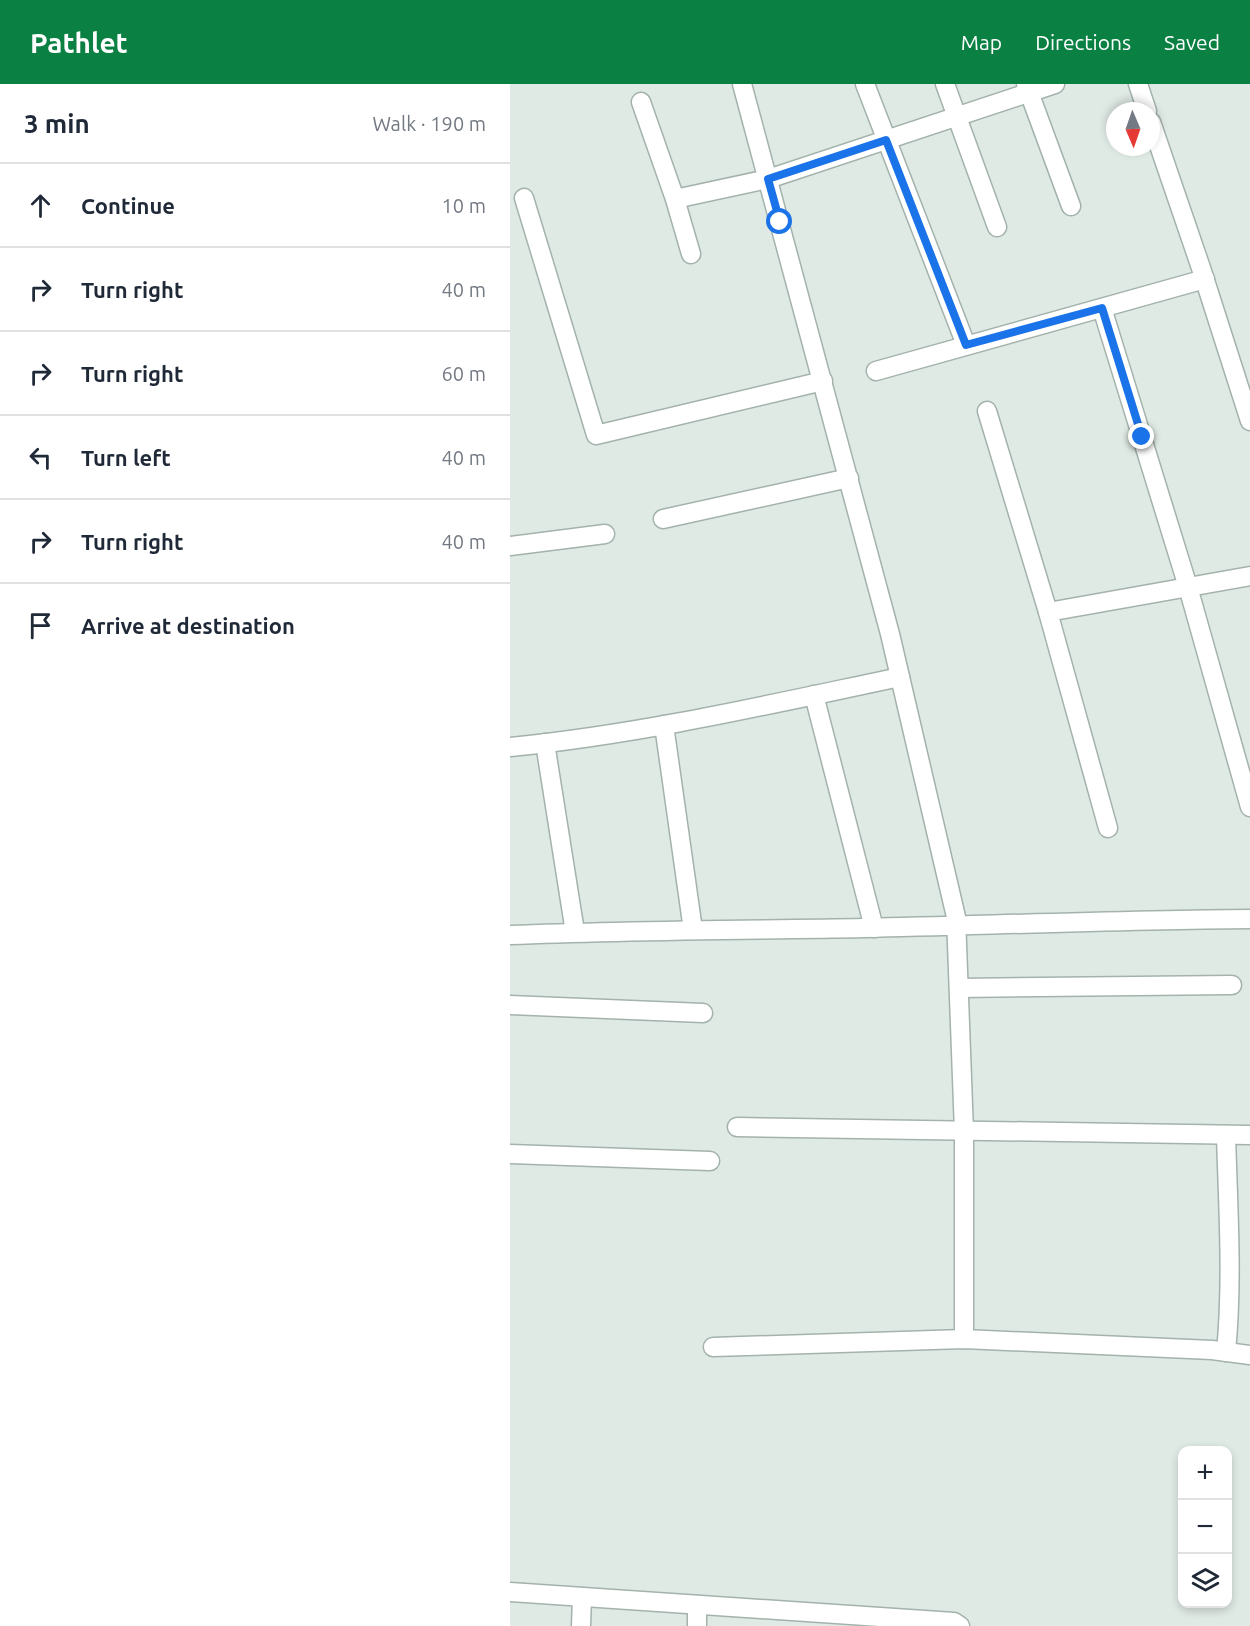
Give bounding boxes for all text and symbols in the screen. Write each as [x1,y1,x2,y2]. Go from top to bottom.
text: Pathlet [30,27,128,58]
text: Map [961,30,1002,54]
text: Directions [1035,30,1131,54]
text: Saved [1164,30,1220,54]
north arrow [1106,102,1160,156]
text: 3 min [24,109,90,138]
text: Walk · 190 m [373,112,486,135]
icon: ahead [24,189,57,222]
text: Continue [81,193,175,218]
text: 10 m [442,194,486,217]
route start [766,208,792,234]
icon: right [24,273,57,306]
text: Turn right [81,277,183,302]
text: 40 m [442,278,486,301]
icon: right [24,357,57,390]
text: Turn right [81,361,183,386]
text: 60 m [442,362,486,385]
route end [1128,423,1154,449]
icon: left [24,441,57,474]
text: Turn left [81,445,171,470]
text: 40 m [442,446,486,469]
icon: right [24,525,57,558]
text: Turn right [81,529,183,554]
text: 40 m [442,530,486,553]
icon: arrive [24,609,57,642]
text: Arrive at destination [81,613,295,638]
map controls [1178,1446,1232,1608]
button: + [1178,1446,1232,1500]
button: − [1178,1500,1232,1554]
button: layers [1178,1554,1232,1608]

